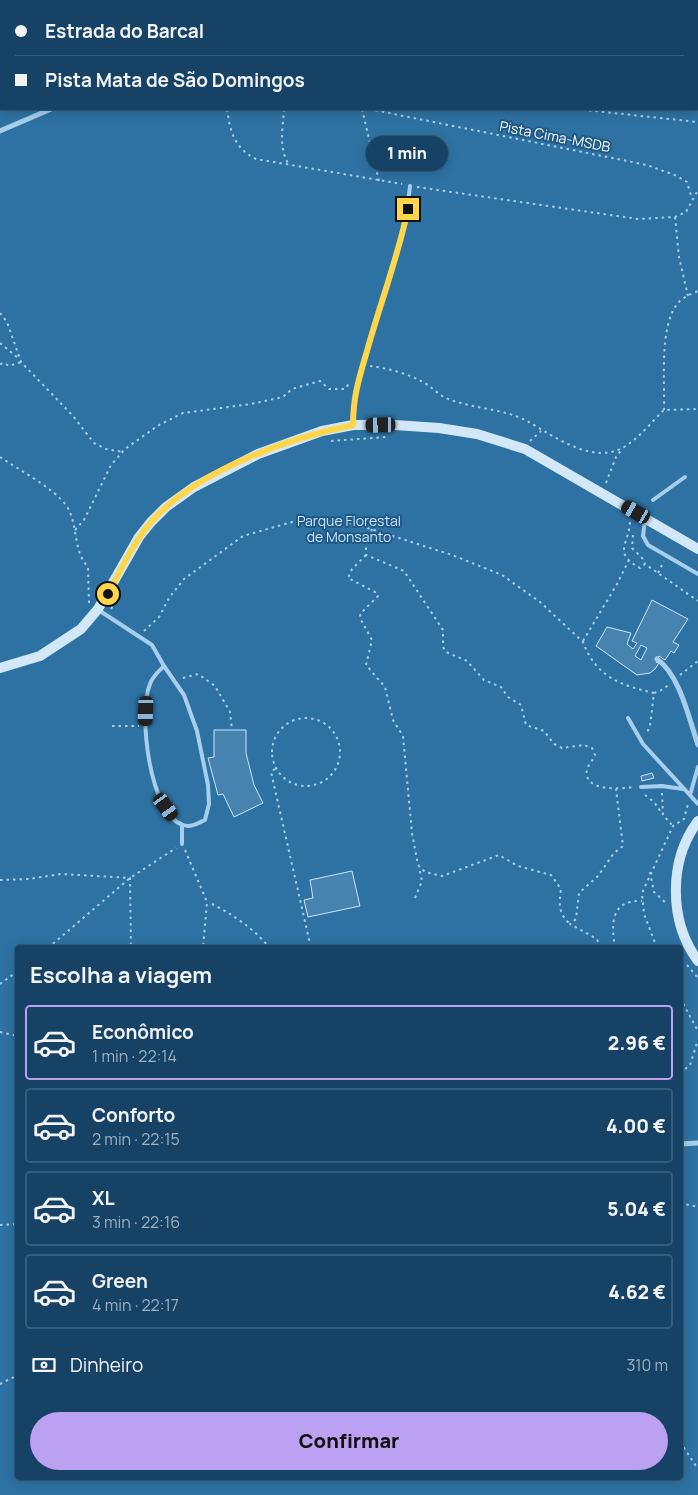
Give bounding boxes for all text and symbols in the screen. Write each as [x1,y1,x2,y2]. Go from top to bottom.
text: Estrada do Barcal [45,18,204,44]
text: Pista Mata de São Domingos [45,67,305,93]
street label: Pista Cima-MSDB [498,116,612,156]
callout: 1 min [367,136,449,172]
text: 1 min [387,142,427,164]
route end [397,198,419,220]
car [365,417,396,433]
car [619,498,652,526]
park label: Parque Florestal de Monsanto [297,511,401,546]
route start [97,583,119,605]
car [137,696,154,726]
car [151,790,180,824]
text: Escolha a viagem [30,960,212,990]
text: Econômico [92,1019,194,1045]
icon: car [32,1020,77,1065]
text: 2.96 € [608,1030,666,1056]
text: 1 min · 22:14 [92,1045,177,1067]
text: Conforto [92,1102,175,1128]
icon: car [32,1103,77,1148]
text: 4.00 € [606,1113,666,1139]
text: 2 min · 22:15 [92,1128,180,1150]
text: XL [92,1185,115,1211]
icon: car [32,1186,77,1231]
text: 5.04 € [607,1196,666,1222]
text: 3 min · 22:16 [92,1211,180,1233]
text: Green [92,1268,148,1294]
icon: car [32,1269,77,1314]
text: 4.62 € [608,1279,666,1305]
text: 4 min · 22:17 [92,1294,179,1316]
icon: cash [30,1351,58,1379]
text: Dinheiro [70,1352,143,1378]
text: 310 m [626,1354,668,1376]
button: Confirmar [30,1412,668,1470]

